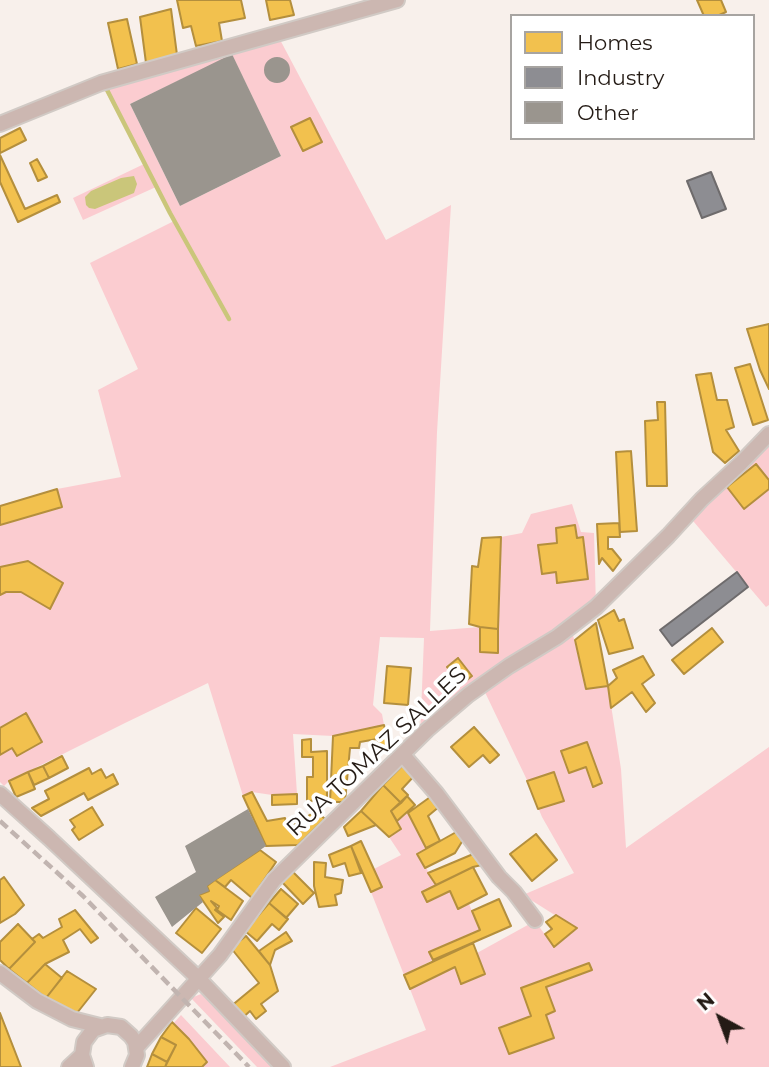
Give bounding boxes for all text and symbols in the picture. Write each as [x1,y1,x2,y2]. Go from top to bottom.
legend [510,14,755,140]
text: Homes [577,30,652,55]
text: Industry [577,65,664,90]
text: Other [577,100,639,125]
street label: RUA TOMAZ SALLES [281,661,473,843]
north arrow [685,983,755,1053]
text: N [693,988,719,1015]

